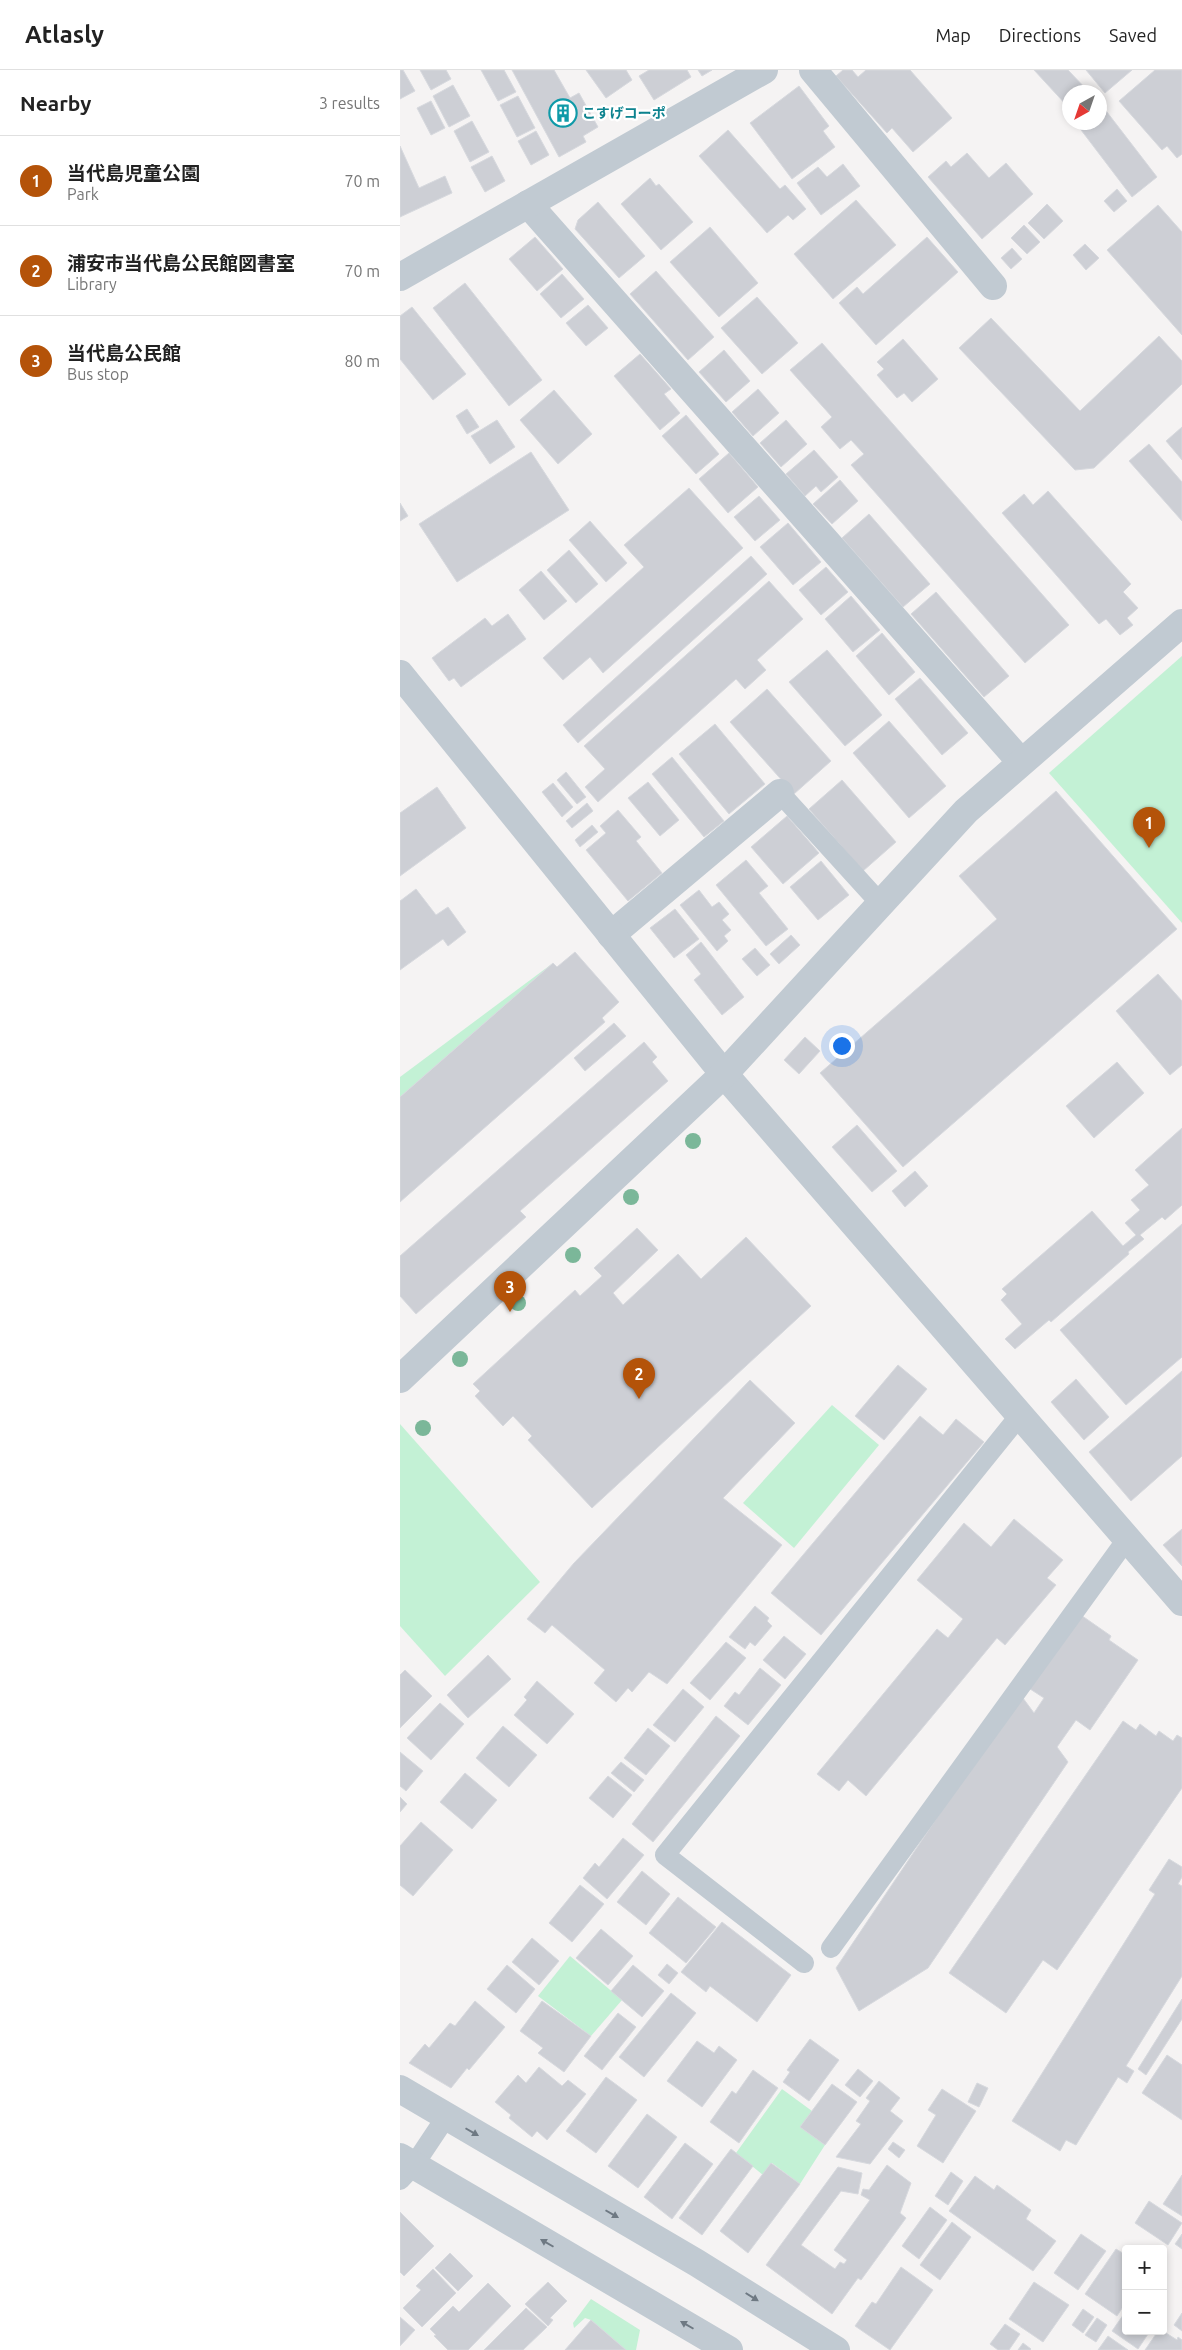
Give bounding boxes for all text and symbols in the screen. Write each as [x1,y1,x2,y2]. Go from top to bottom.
text: Atlasly [25,21,104,48]
text: Map [935,25,971,45]
text: Directions [999,25,1081,45]
text: Saved [1109,25,1157,45]
north arrow [1062,85,1107,130]
text: Nearby [20,91,91,115]
text: 3 results [319,94,380,112]
building icon: こすげコーポ [548,98,578,128]
place label: こすげコーポ [582,105,666,121]
text: 当代島児童公園 [67,162,200,184]
text: 1 [31,172,41,190]
text: 70 m [344,172,380,190]
text: Park [67,185,99,203]
text: 浦安市当代島公民館図書室 [67,252,295,274]
text: 2 [31,262,41,280]
text: 70 m [344,262,380,280]
text: Library [67,275,117,293]
text: 当代島公民館 [67,342,181,364]
text: 3 [31,352,41,370]
text: 80 m [344,352,380,370]
text: Bus stop [67,365,129,383]
pin: 1 [1133,807,1165,848]
your location [829,1033,855,1059]
pin: 3 [494,1271,526,1312]
pin: 2 [623,1358,655,1399]
one-way arrow [464,2128,479,2136]
one-way arrow [606,2209,619,2218]
one-way arrow [540,2238,553,2247]
map controls [1122,2245,1167,2335]
button: + [1122,2245,1167,2290]
button: − [1122,2290,1167,2335]
one-way arrow [745,2293,758,2302]
one-way arrow [680,2321,693,2330]

